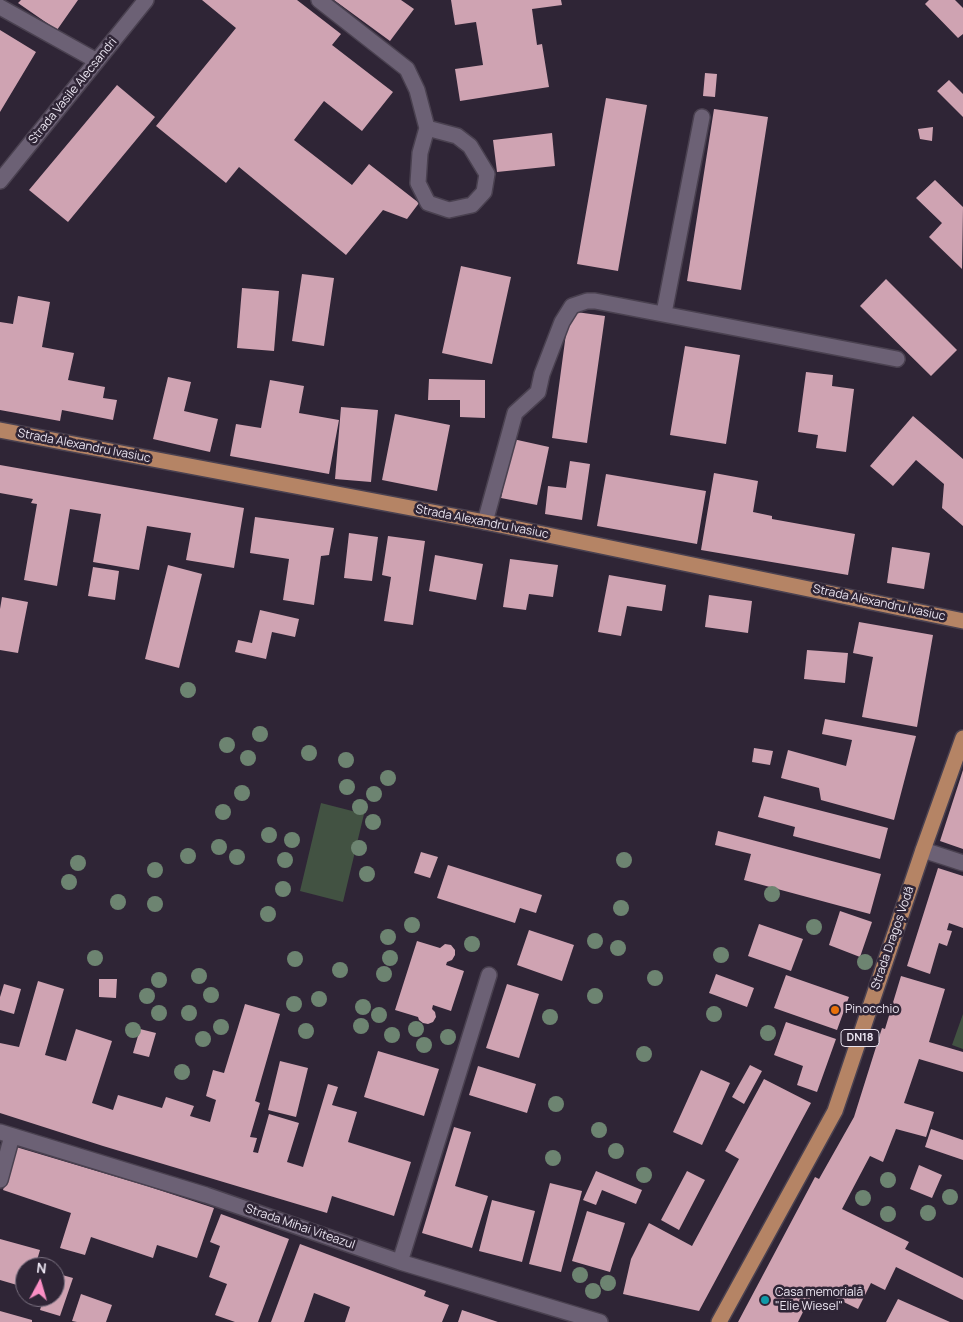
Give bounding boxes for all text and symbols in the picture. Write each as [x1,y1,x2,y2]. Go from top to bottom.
street label: Strada Vasile Alecsandri [26,35,120,147]
street label: Strada Alexandru Ivasiuc [16,426,152,466]
street label: Strada Alexandru Ivasiuc [414,502,550,542]
street label: Strada Alexandru Ivasiuc [811,582,947,624]
street label: Strada Dragoș Vodă [869,885,917,991]
place label: Pinocchio [845,1003,899,1017]
marker: Pinocchio [829,1004,841,1016]
road number: DN18 [841,1030,879,1046]
street label: Strada Mihai Viteazul [243,1201,357,1253]
north arrow [15,1257,65,1307]
text: N [36,1258,48,1278]
place label: Casa memorială "Elie Wiesel" [775,1286,863,1314]
marker: Casa memorială "Elie Wiesel" [759,1294,771,1306]

